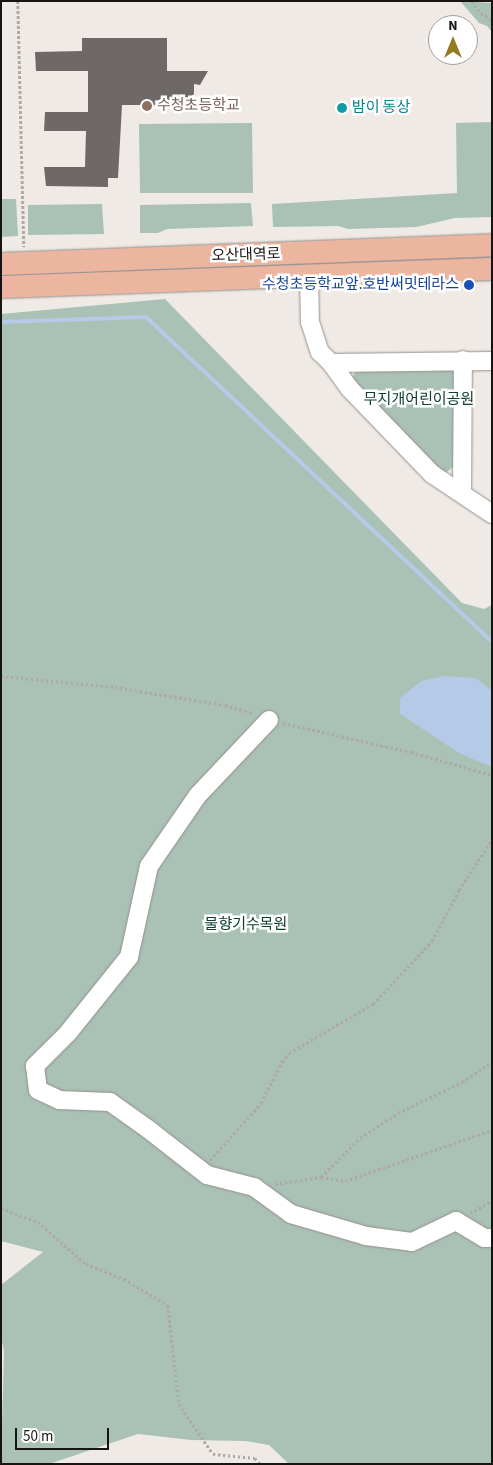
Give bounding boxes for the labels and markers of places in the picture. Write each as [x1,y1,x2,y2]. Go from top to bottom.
place label: 수청초등학교 [157,97,240,115]
place label: 밤이 동상 [352,99,410,117]
marker: 수청초등학교 [141,100,153,112]
marker: 밤이 동상 [336,102,348,114]
place label: 수청초등학교앞.호반써밋테라스 [262,276,459,294]
marker: 수청초등학교앞.호반써밋테라스 [463,279,475,291]

